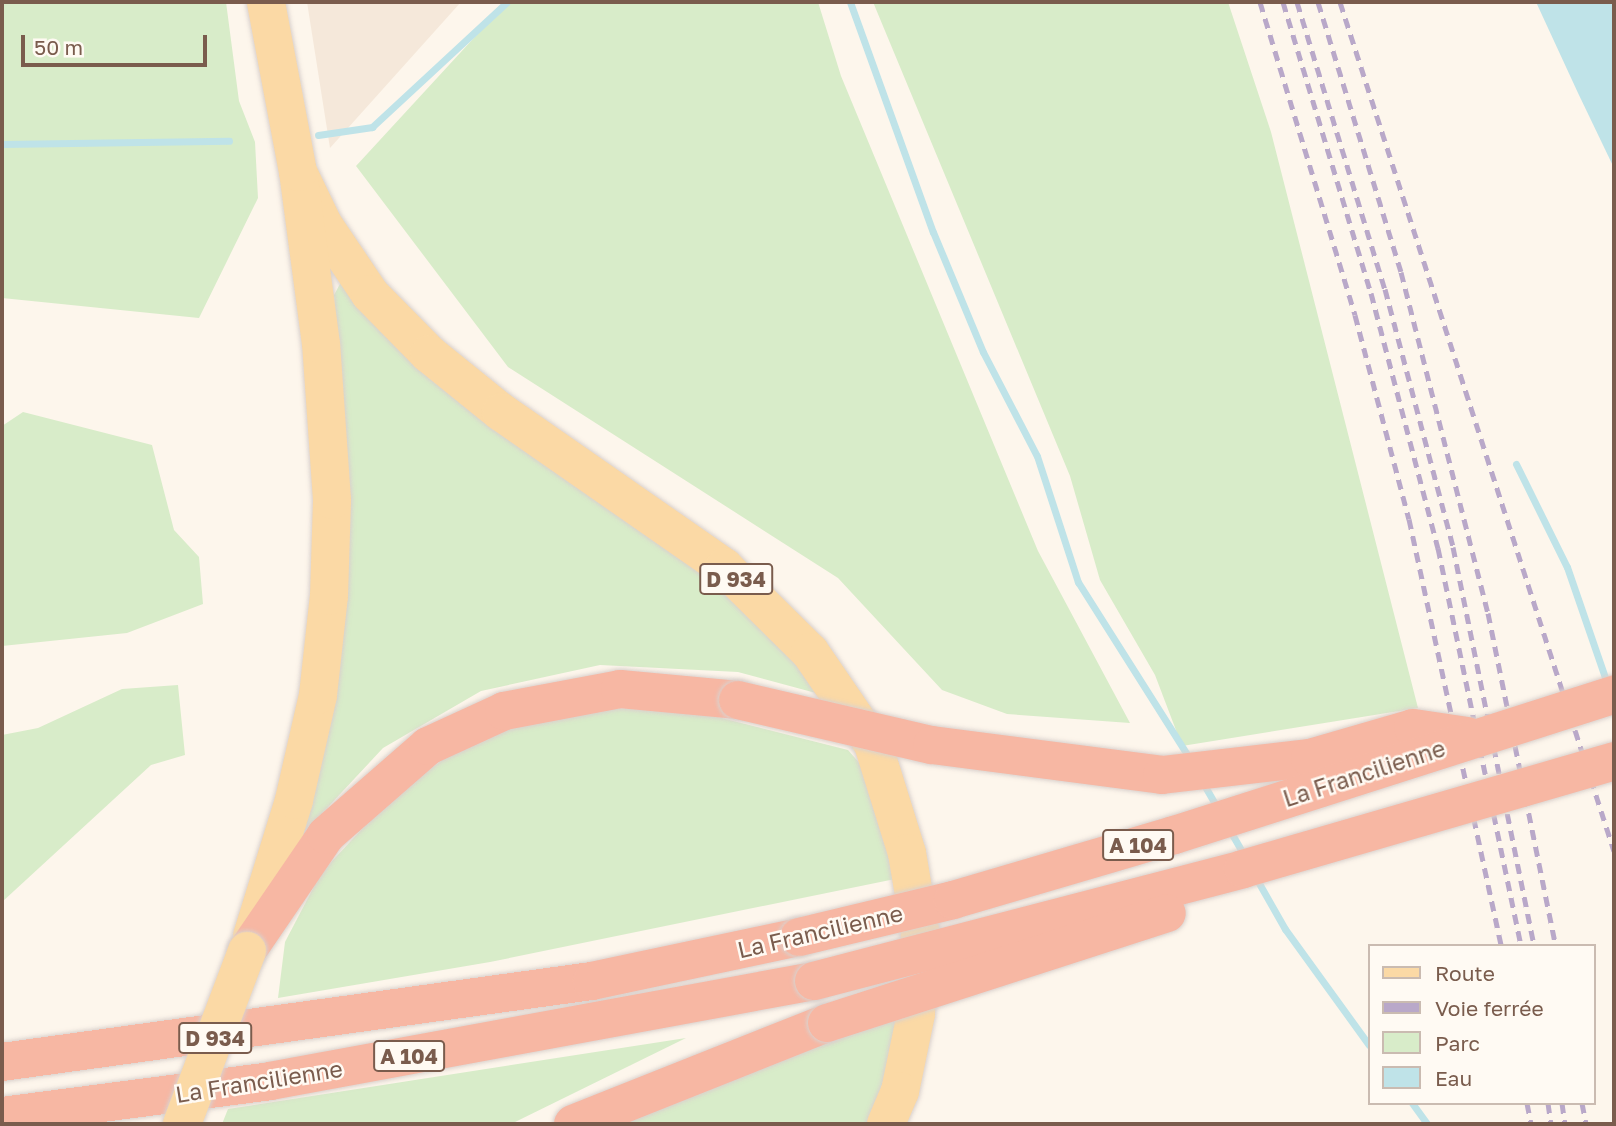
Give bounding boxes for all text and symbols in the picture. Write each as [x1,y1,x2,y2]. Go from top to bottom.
scale bar [24,21,210,65]
text: 50 m [34,34,83,60]
road number: D 934 [698,562,774,596]
street label: La Francilienne [1279,734,1449,812]
road number: A 104 [1101,828,1175,862]
street label: La Francilienne [735,899,905,963]
legend [1368,944,1595,1105]
text: Route [1435,960,1495,986]
text: Voie ferrée [1435,995,1544,1021]
road number: D 934 [176,1020,254,1056]
text: Parc [1435,1030,1480,1056]
road number: A 104 [372,1038,446,1074]
street label: La Francilienne [173,1054,345,1108]
text: Eau [1435,1065,1472,1091]

